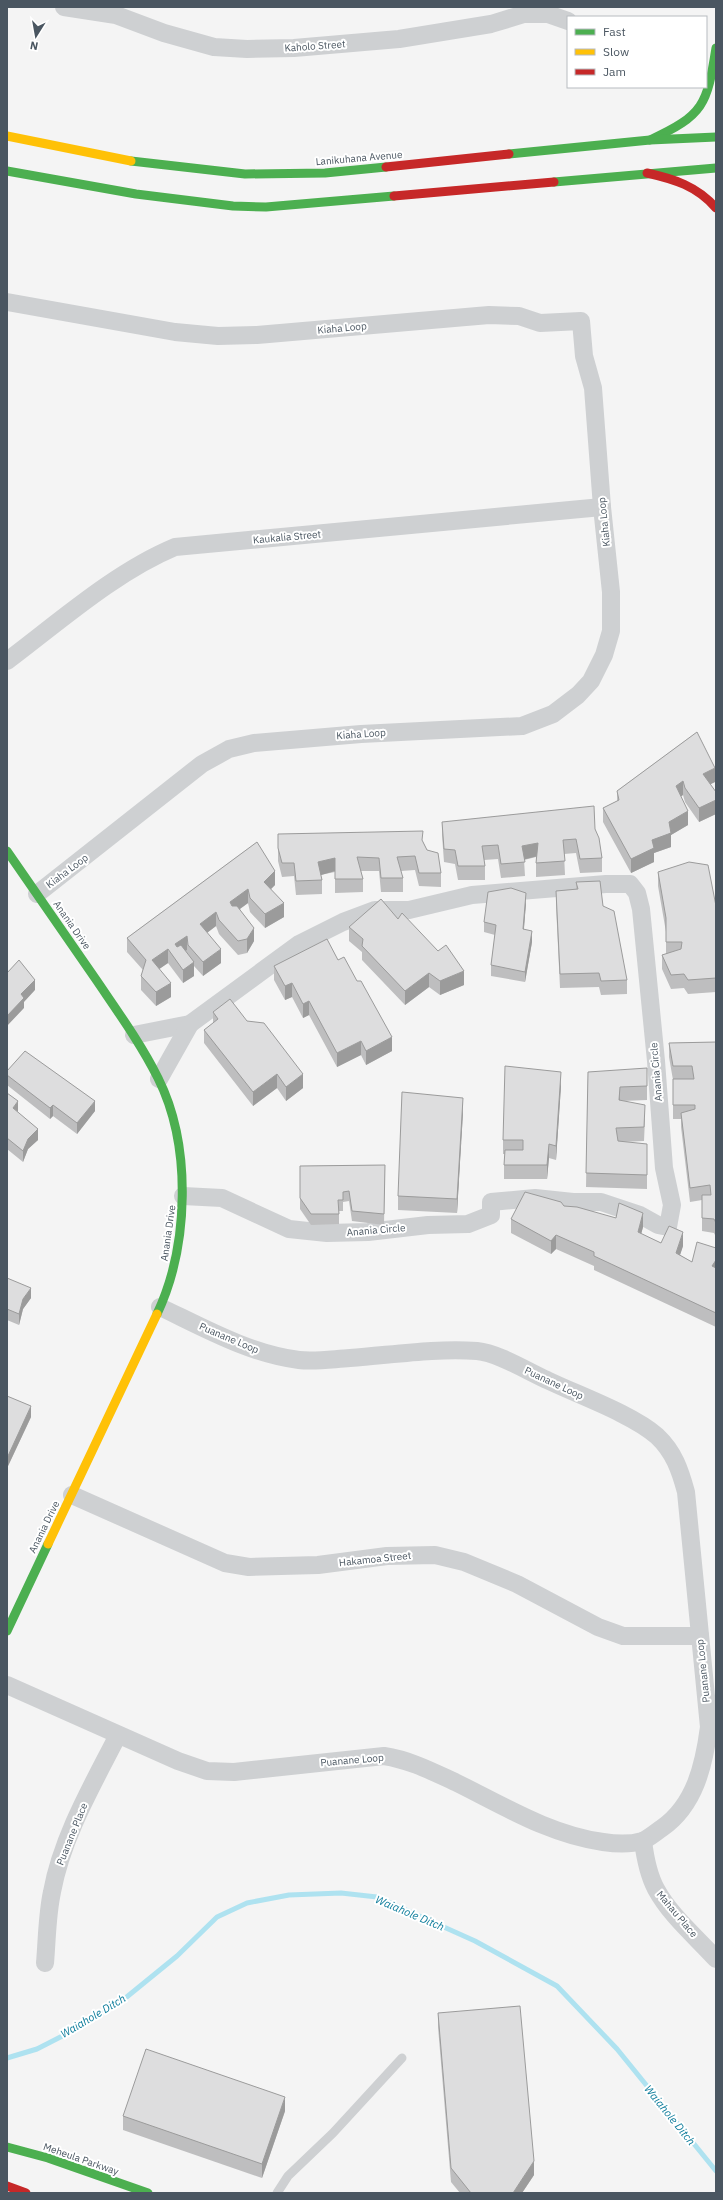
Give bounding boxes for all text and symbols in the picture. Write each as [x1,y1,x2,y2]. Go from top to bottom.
north arrow [16,16,56,56]
legend [567,16,707,88]
text: Fast [603,24,626,39]
street label: Kaholo Street [284,37,346,55]
text: N [29,38,39,53]
text: Slow [603,44,629,59]
text: Jam [603,64,626,79]
street label: Lanikuhana Avenue [315,148,403,168]
street label: Kiaha Loop [317,319,367,337]
street label: Kiaha Loop [595,497,613,547]
street label: Kaukalia Street [253,528,322,546]
street label: Kiaha Loop [336,726,386,742]
street label: Kiaha Loop [43,851,91,891]
street label: Anania Drive [50,898,94,952]
street label: Anania Circle [647,1042,665,1102]
street label: Anania Drive [158,1204,178,1262]
street label: Anania Circle [346,1221,406,1239]
street label: Puanane Loop [197,1320,261,1356]
street label: Puanane Loop [522,1364,586,1402]
street label: Anania Drive [26,1498,62,1555]
street label: Hakamoa Street [338,1549,412,1569]
street label: Puanane Loop [693,1639,713,1703]
street label: Puanane Loop [320,1751,384,1769]
street label: Puanane Place [54,1800,91,1867]
street label: Mahau Place [654,1888,701,1940]
water label: Waiahole Ditch [373,1892,447,1934]
water label: Waiahole Ditch [58,1991,128,2041]
water label: Waiahole Ditch [641,2082,699,2148]
street label: Meheula Parkway [42,2140,120,2178]

